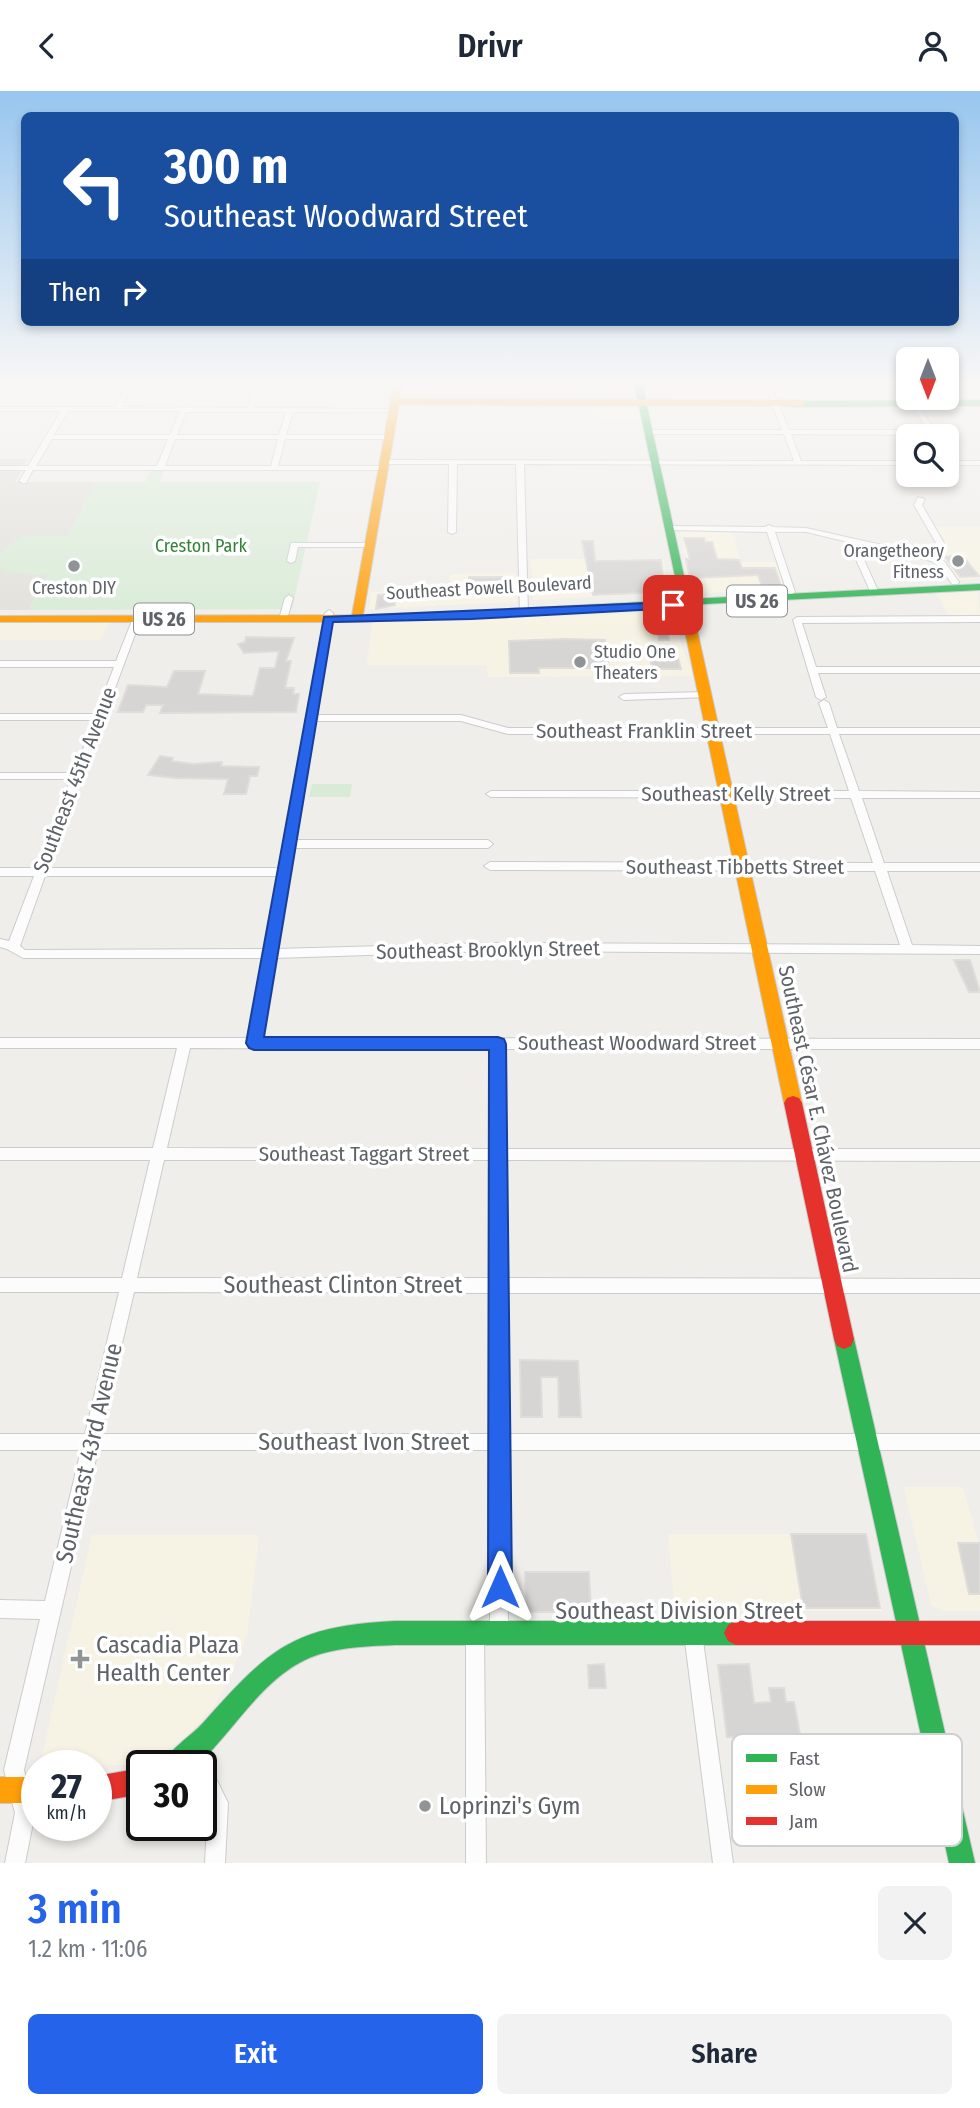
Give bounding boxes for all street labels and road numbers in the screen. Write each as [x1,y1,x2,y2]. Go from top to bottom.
street label: Southeast Powell Boulevard [386,572,592,604]
road number: US 26 [727,586,787,617]
road number: US 26 [134,603,194,635]
street label: Southeast 45th Avenue [28,683,122,877]
street label: Southeast Franklin Street [536,718,752,744]
street label: Southeast Kelly Street [641,781,831,807]
street label: Southeast Tibbetts Street [626,854,844,880]
street label: Southeast Brooklyn Street [376,935,600,965]
street label: Southeast César E. Chávez Boulevard [773,963,863,1275]
street label: Southeast Woodward Street [518,1030,756,1056]
street label: Southeast Taggart Street [259,1141,469,1167]
street label: Southeast Clinton Street [224,1271,463,1299]
street label: Southeast 43rd Avenue [50,1340,128,1566]
street label: Southeast Ivon Street [258,1428,470,1456]
street label: Southeast Division Street [555,1597,803,1625]

